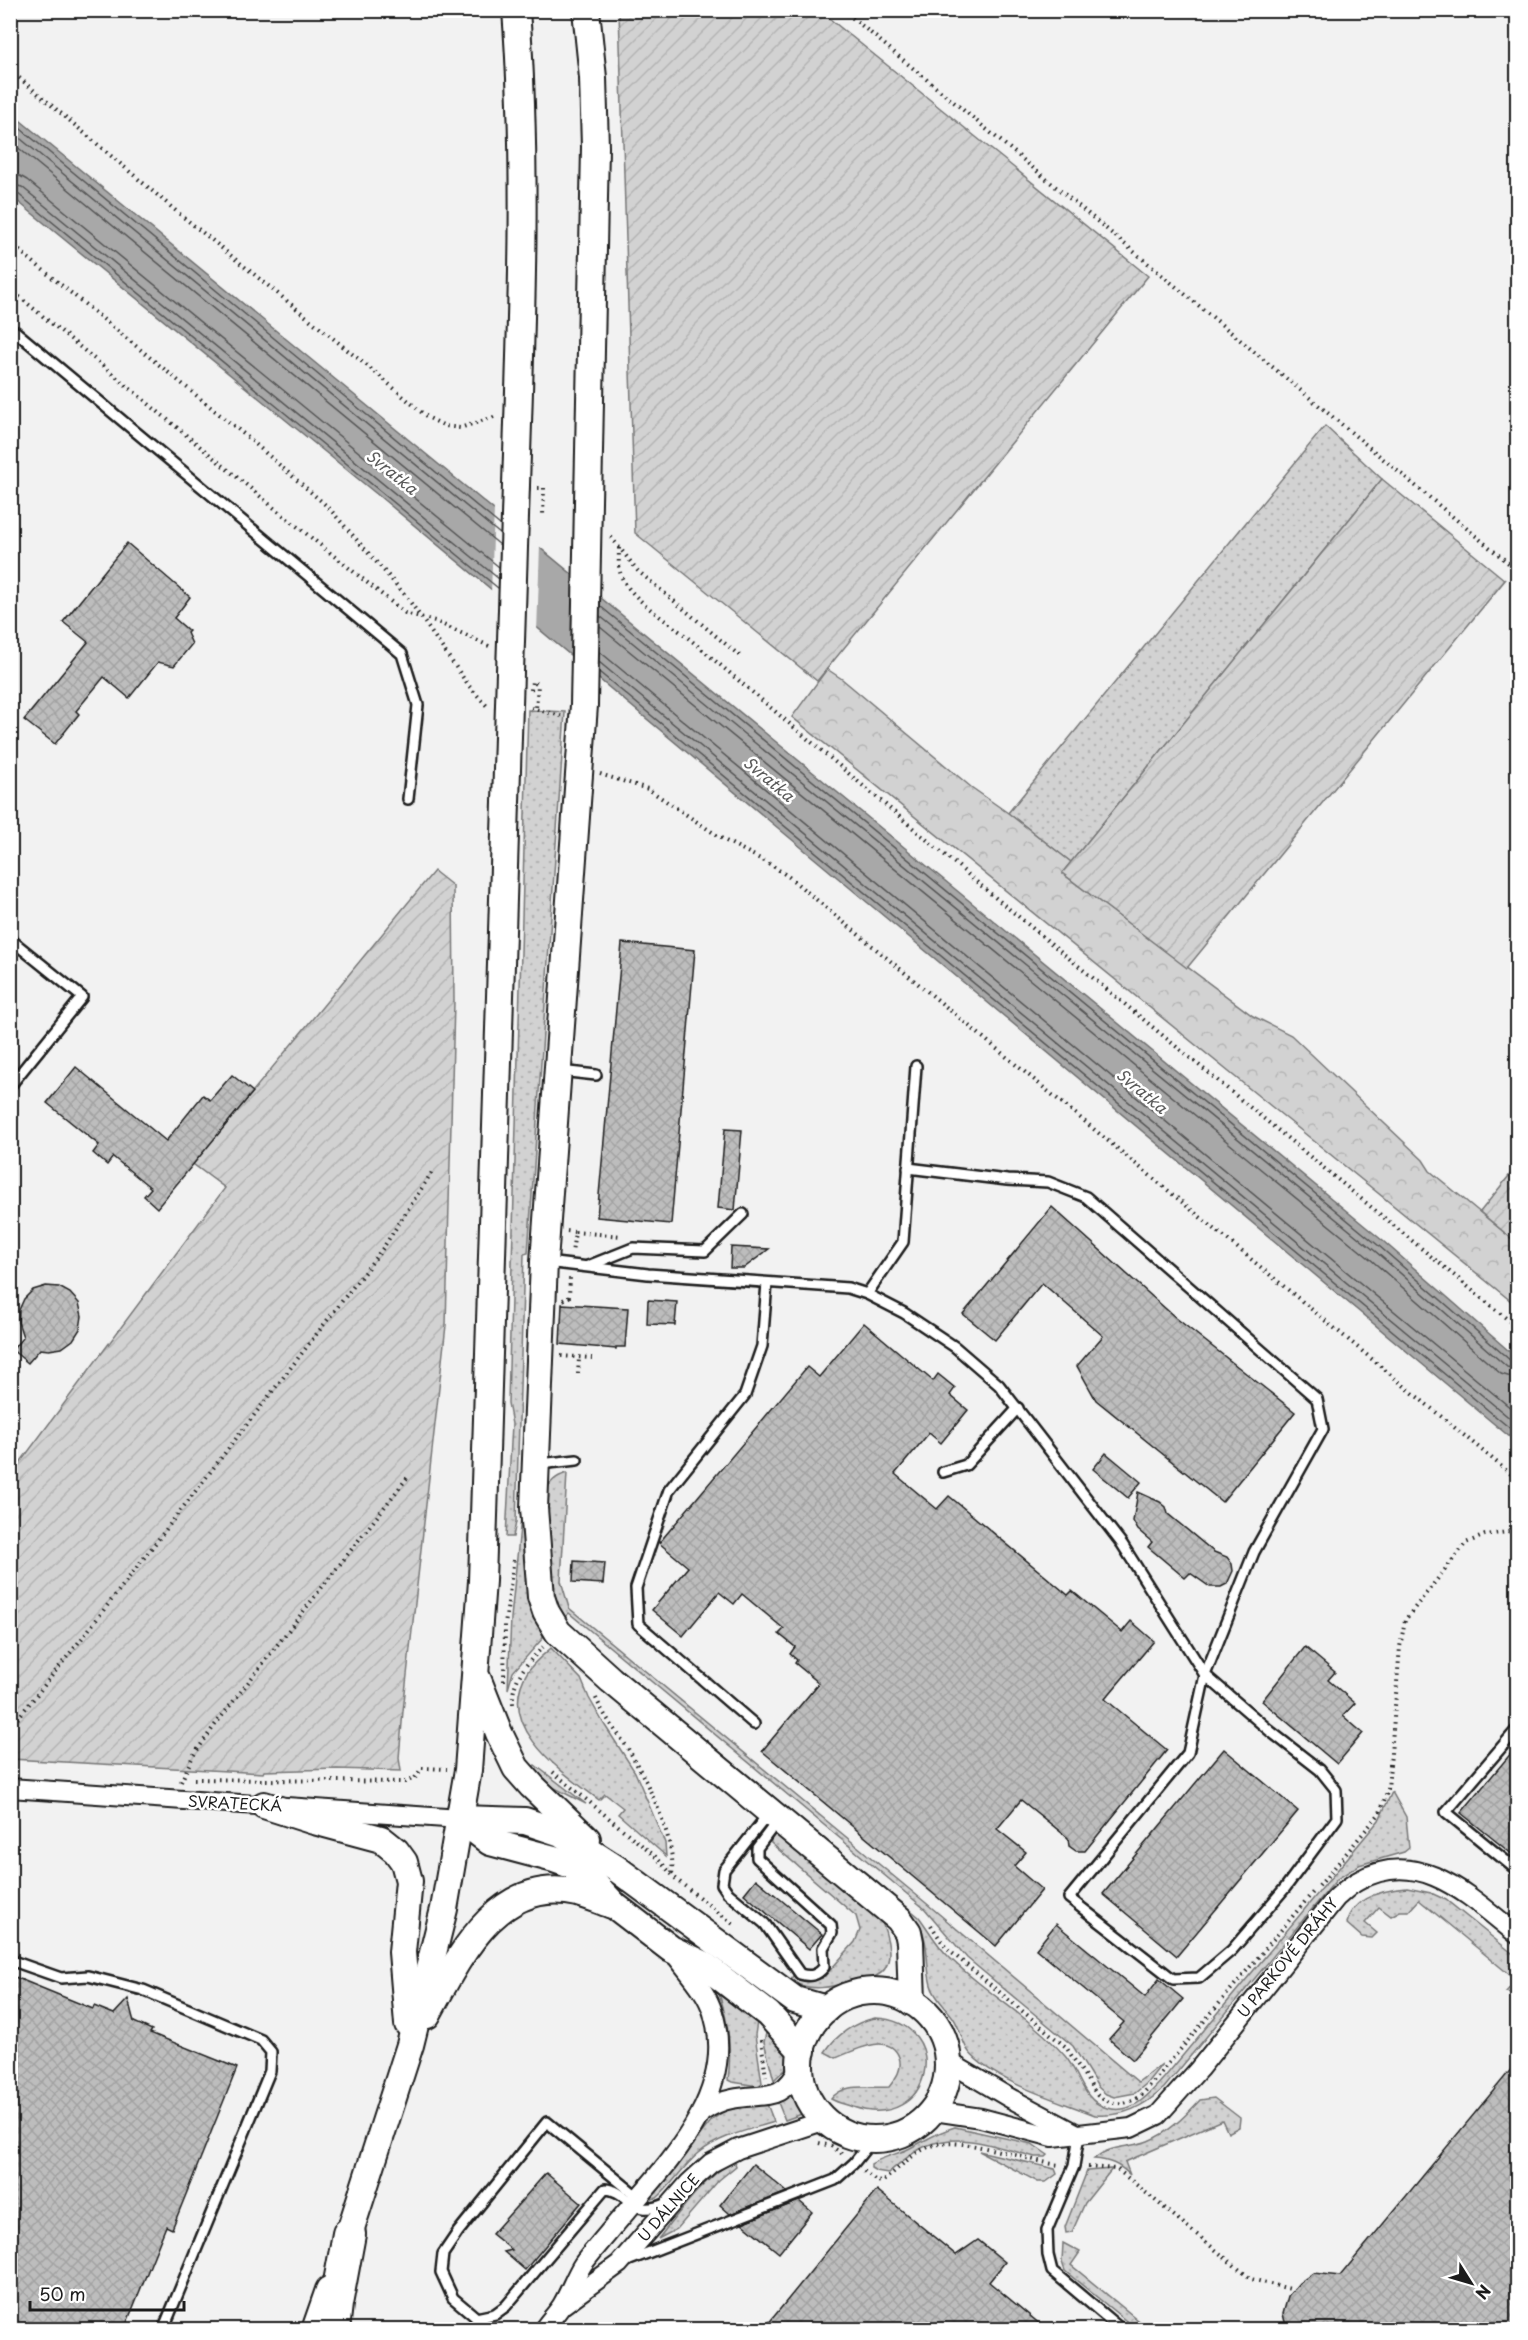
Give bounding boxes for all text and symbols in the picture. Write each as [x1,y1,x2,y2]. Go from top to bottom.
water label: Svratka [362,443,424,500]
water label: Svratka [739,750,801,807]
water label: Svratka [1112,1062,1174,1119]
street label: SVRATECKÁ [187,1789,283,1816]
street label: U PARKOVÉ DRÁHY [1231,1892,1343,2022]
street label: U DÁLNICE [632,2168,704,2246]
north arrow [1441,2253,1501,2313]
scale bar [30,2274,184,2312]
text: 50 m [39,2280,86,2307]
text: N [1470,2280,1497,2305]

